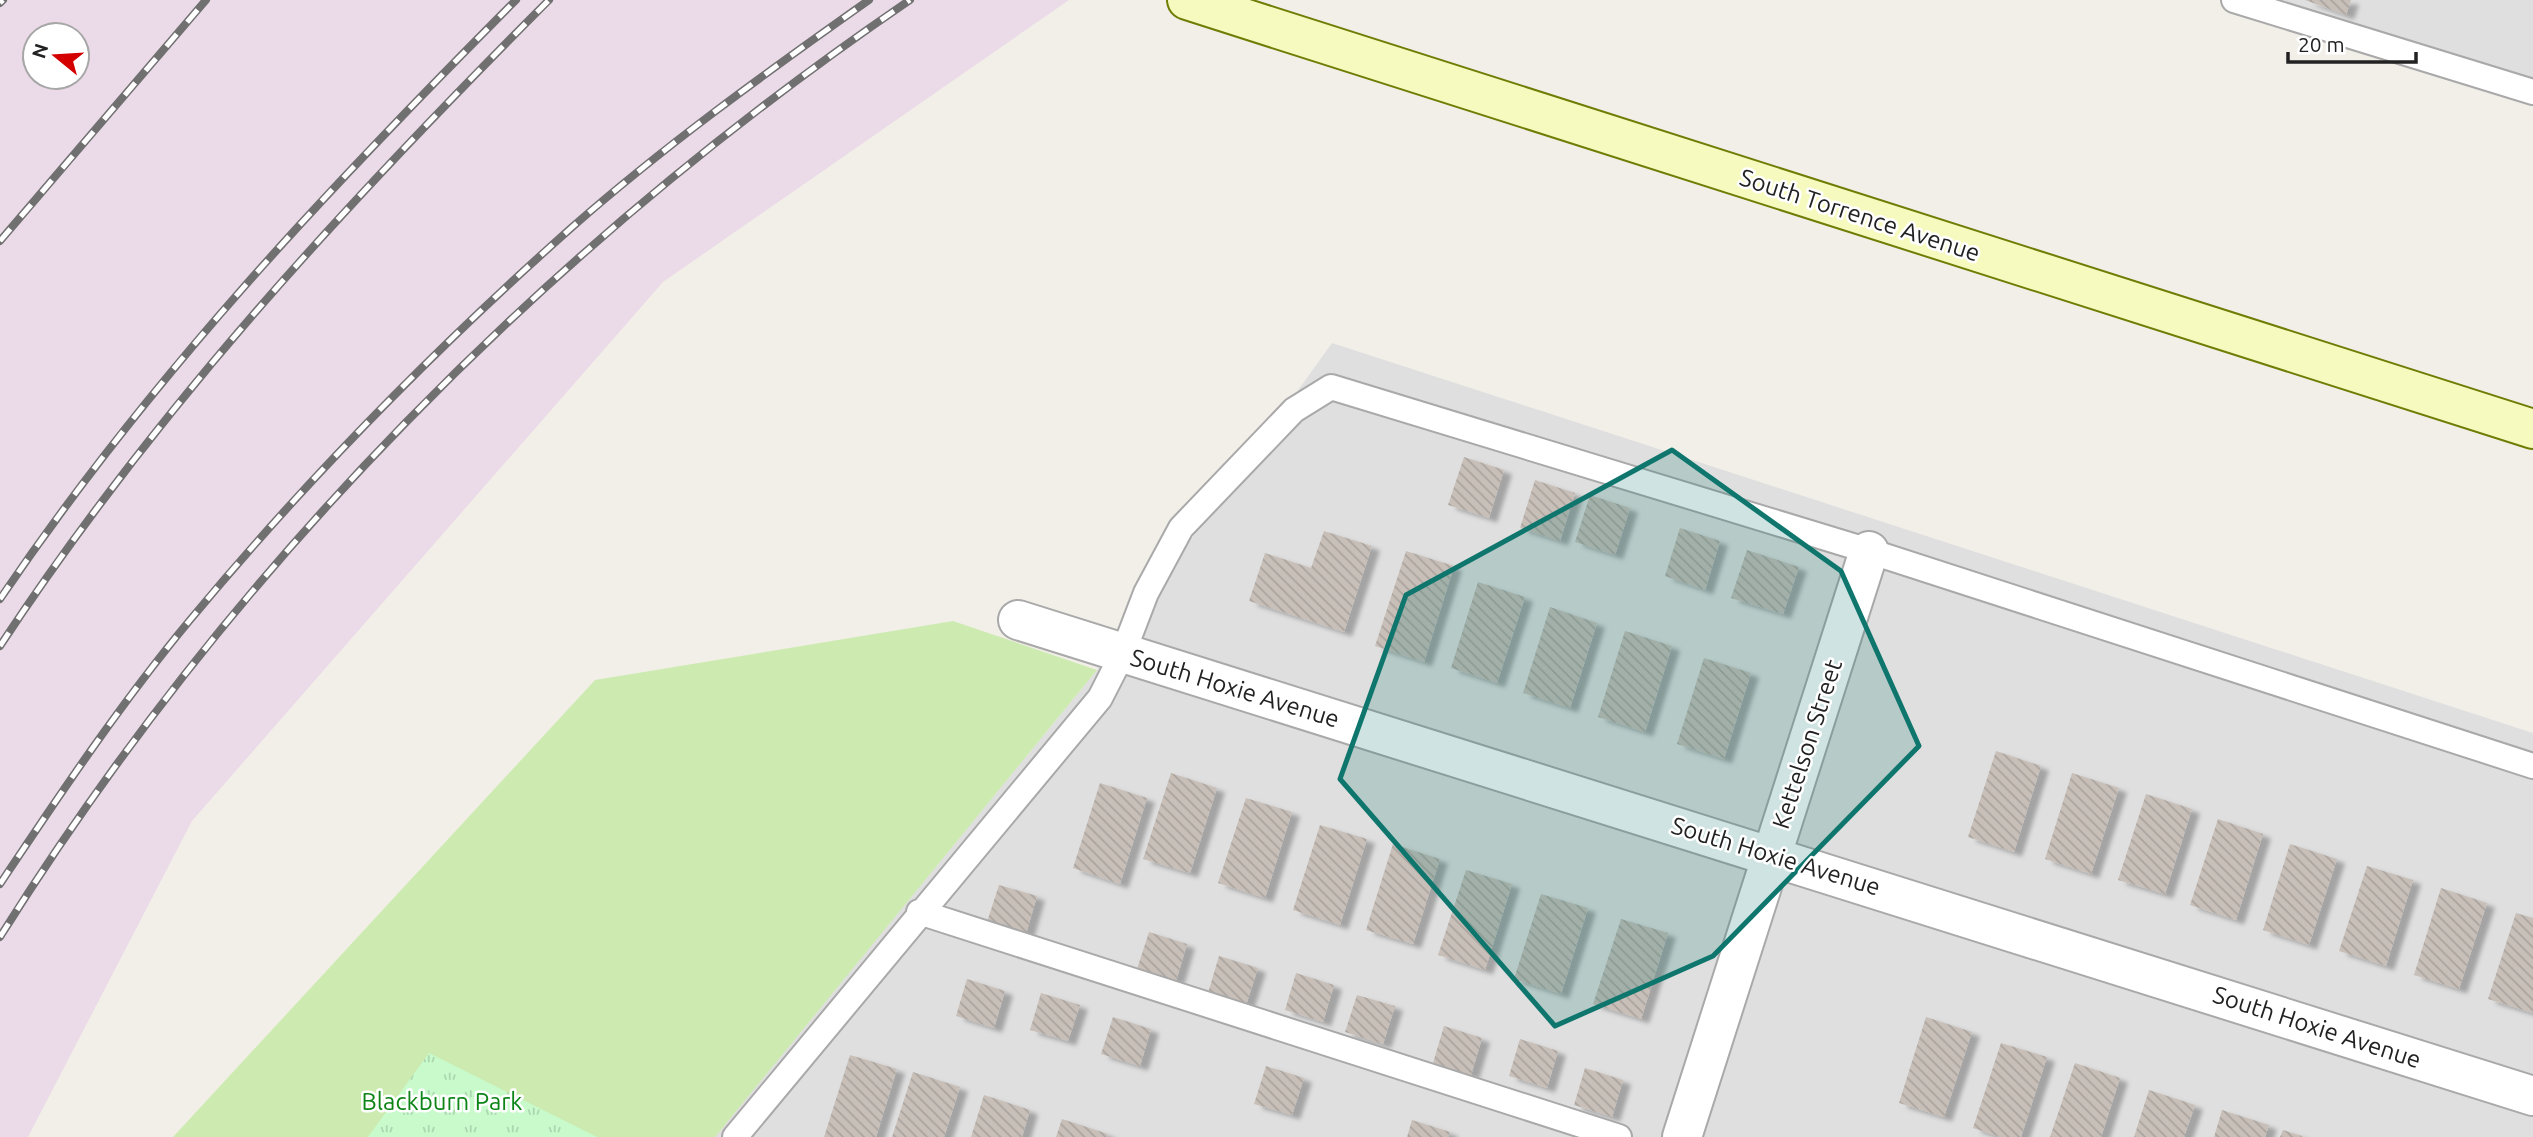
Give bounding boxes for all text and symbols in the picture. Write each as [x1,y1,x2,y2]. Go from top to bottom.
north arrow [21,21,91,91]
scale bar [2288,21,2416,65]
text: 20 m [2298,32,2345,56]
text: N [27,41,52,61]
street label: South Torrence Avenue [1736,163,1984,267]
street label: South Hoxie Avenue [1127,643,1343,733]
street label: Kettelson Street [1767,655,1847,832]
street label: South Hoxie Avenue [1668,811,1884,901]
street label: South Hoxie Avenue [2210,981,2424,1073]
park label: Blackburn Park [362,1088,522,1115]

